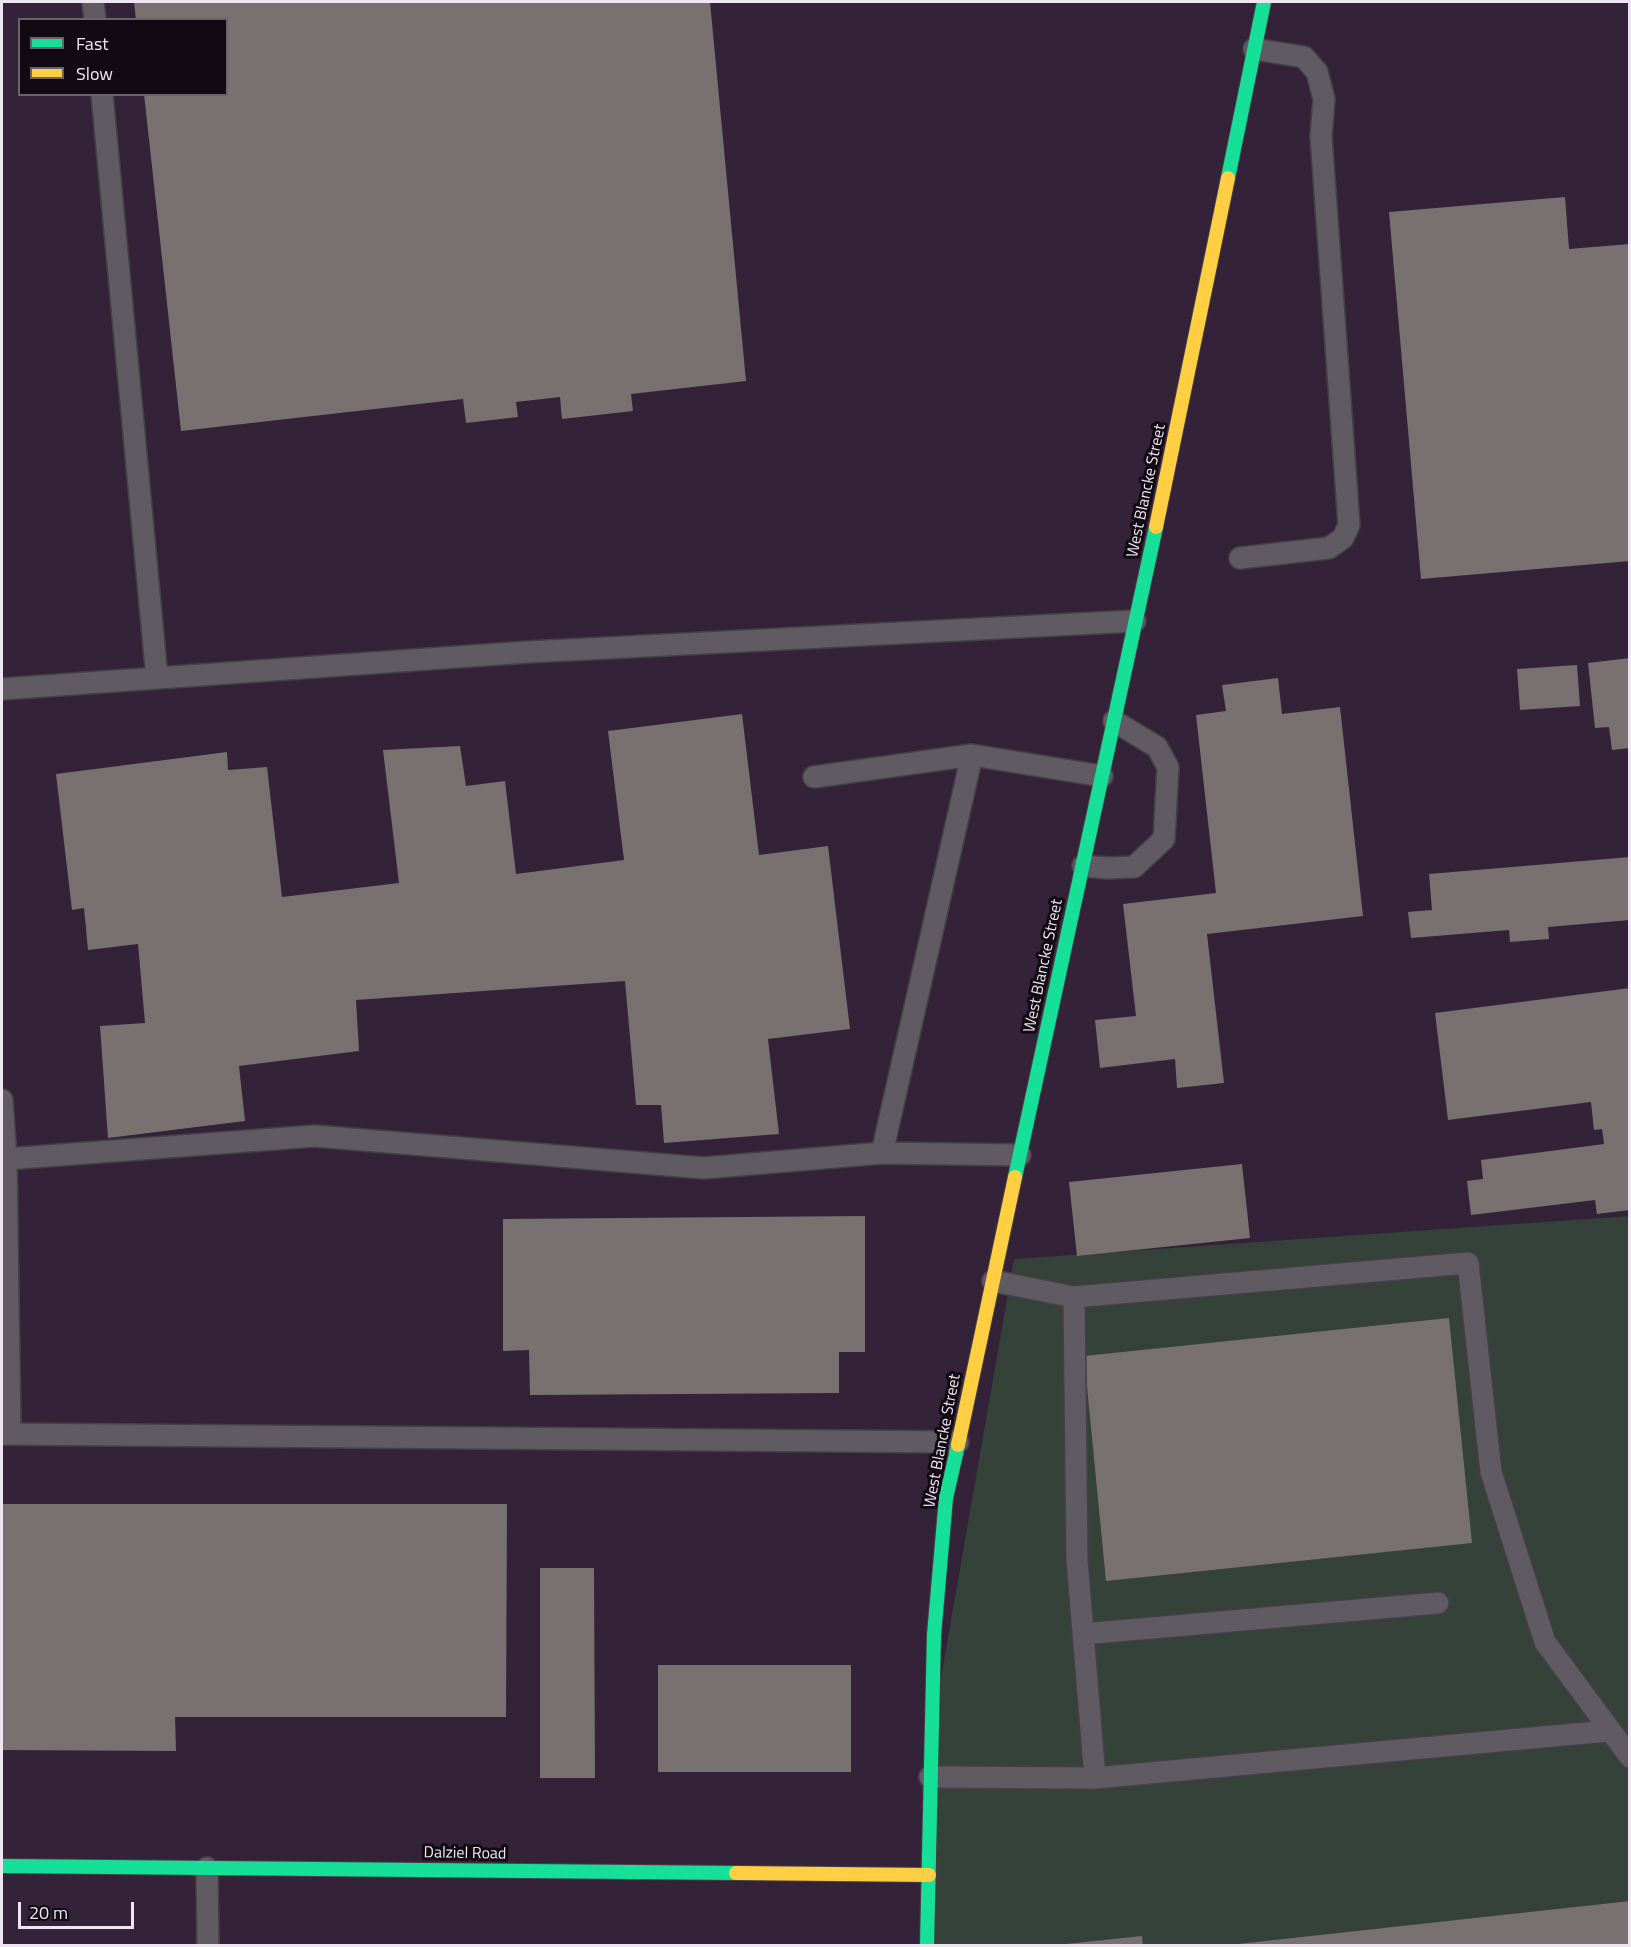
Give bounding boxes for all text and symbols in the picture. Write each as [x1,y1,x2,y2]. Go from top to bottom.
legend [18,18,228,96]
text: Fast [76,30,109,57]
text: Slow [76,60,113,87]
street label: West Blancke Street [1123,423,1171,559]
street label: West Blancke Street [1020,898,1068,1034]
street label: West Blancke Street [921,1372,965,1510]
street label: Dalziel Road [423,1844,507,1864]
scale bar [21,1890,136,1928]
text: 20 m [29,1899,68,1926]

